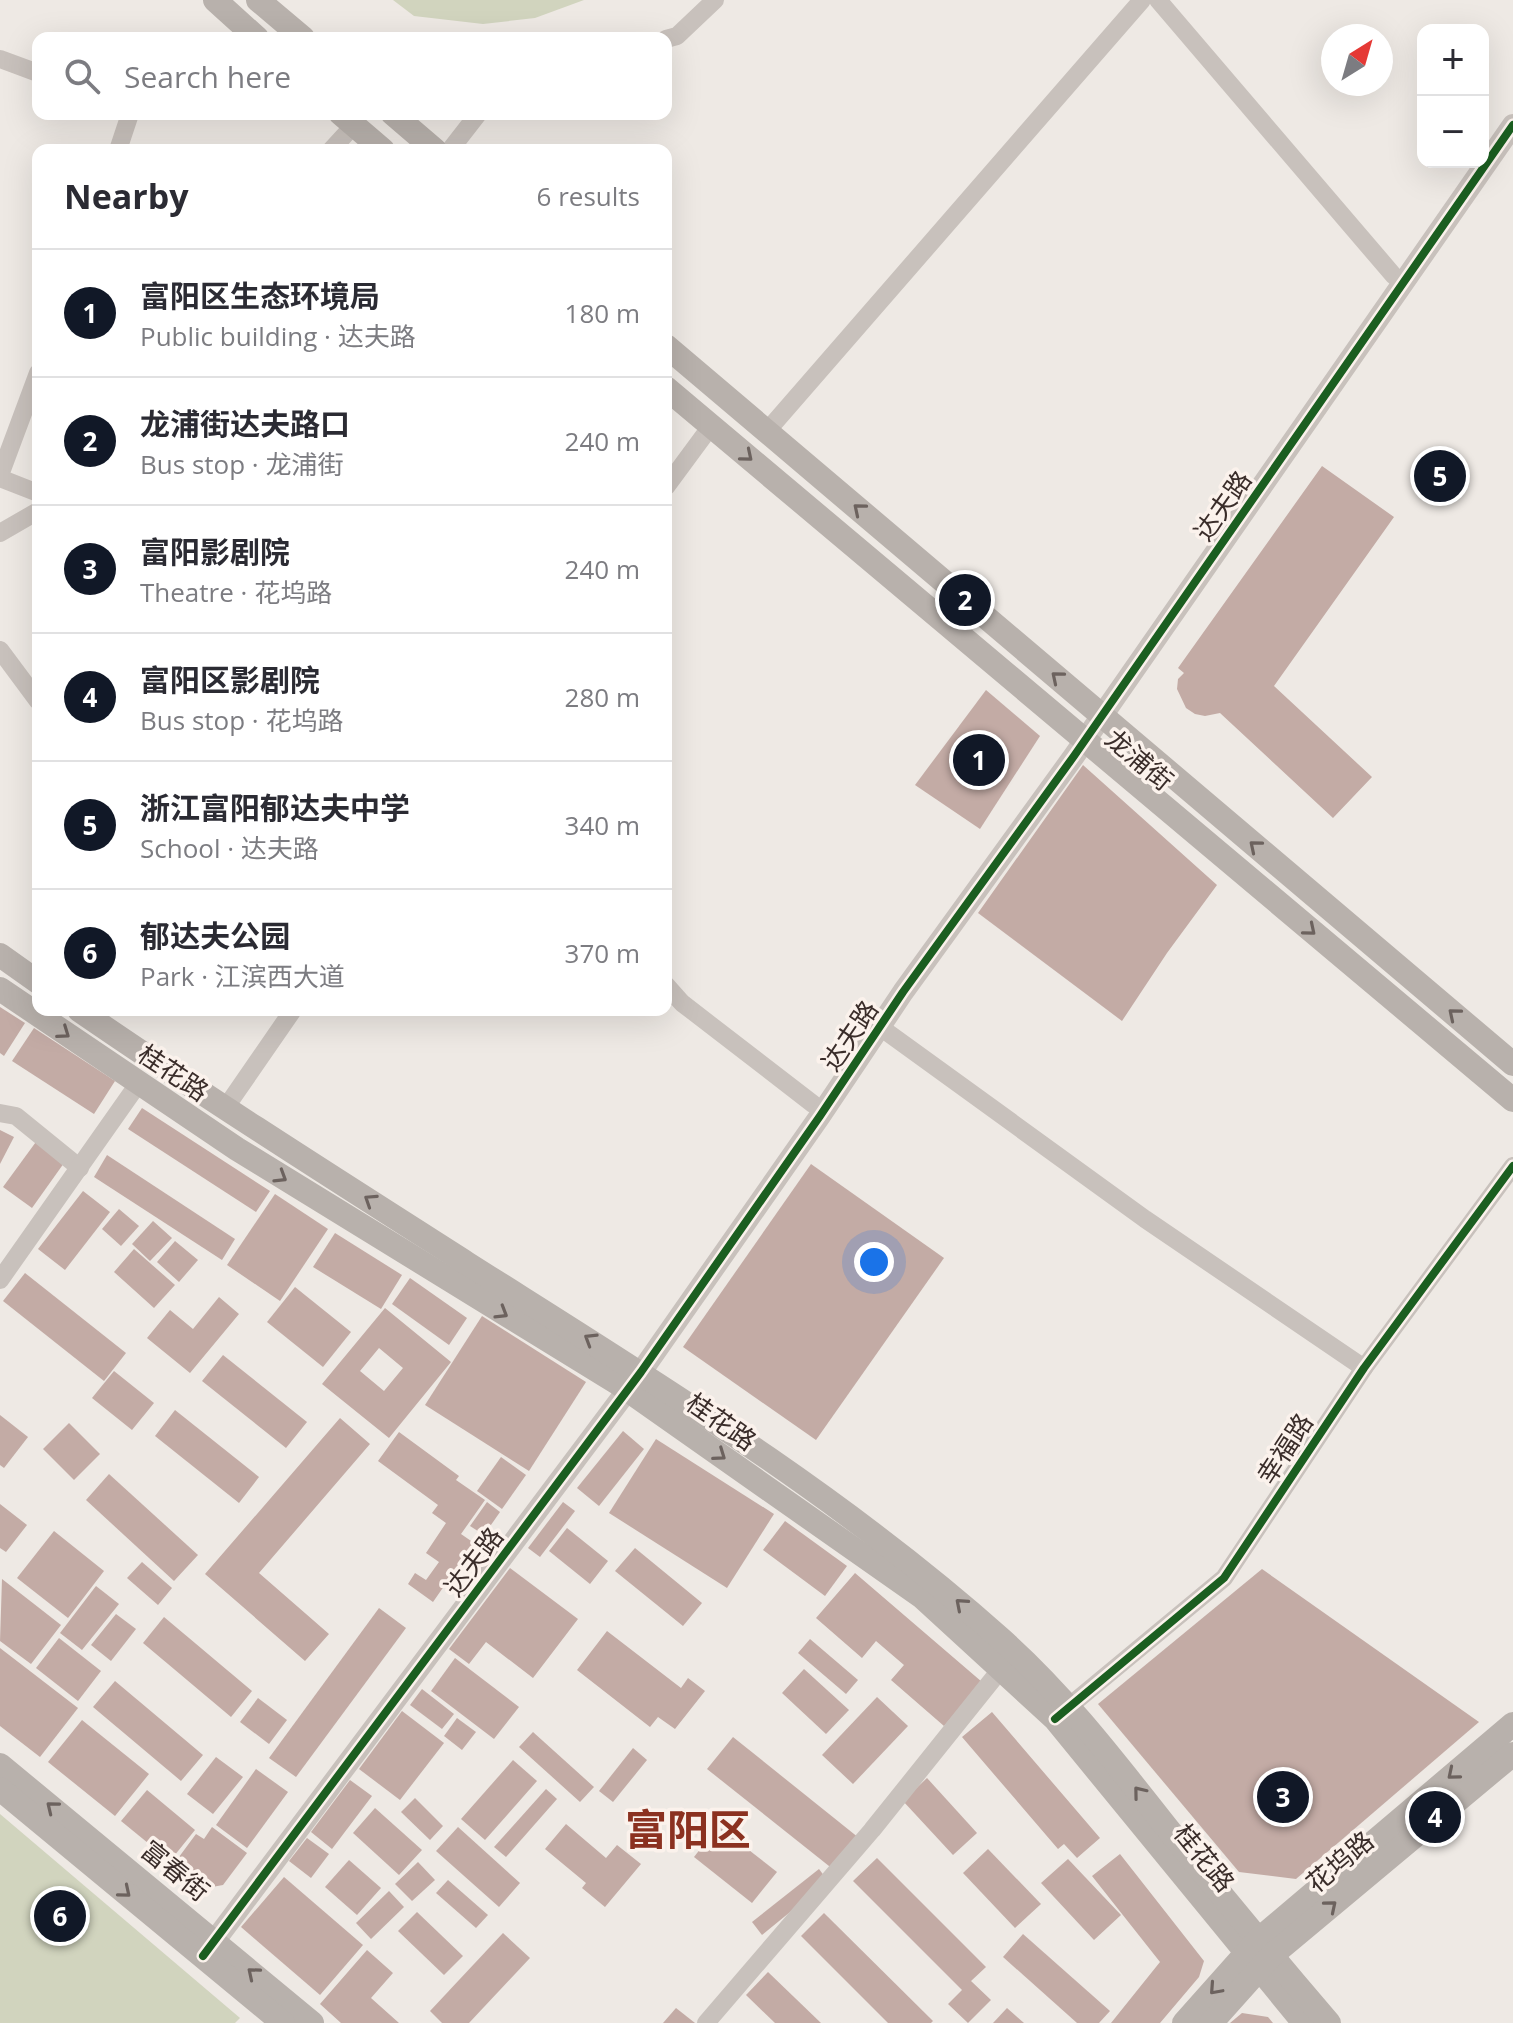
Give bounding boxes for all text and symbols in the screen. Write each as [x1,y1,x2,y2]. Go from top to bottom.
north arrow [1321,24,1393,96]
map controls [1417,24,1489,168]
button: + [1417,24,1489,96]
search box [32,32,672,120]
icon: search [60,54,104,98]
text: Search here [124,56,291,97]
button: − [1417,96,1489,168]
text: Nearby [64,173,189,219]
text: 6 results [537,178,640,214]
text: 富阳区生态环境局 [140,275,380,316]
text: 1 [83,295,97,331]
text: 180 m [565,295,640,331]
text: Public building · 达夫路 [140,318,416,354]
text: 龙浦街达夫路口 [140,403,350,444]
text: 2 [83,423,97,459]
text: 240 m [565,423,640,459]
text: Bus stop · 龙浦街 [140,446,343,482]
one-way arrow [738,446,752,461]
pin: 5 [1414,446,1466,506]
street label: 达夫路 [1185,463,1259,548]
one-way arrow [853,504,868,519]
text: 富阳影剧院 [140,531,290,572]
text: 3 [83,551,97,587]
text: 240 m [565,551,640,587]
pin: 2 [939,570,991,630]
text: Theatre · 花坞路 [140,574,332,610]
text: 富阳区影剧院 [140,659,320,700]
one-way arrow [1052,673,1066,687]
text: 4 [83,679,97,715]
text: 280 m [565,679,640,715]
text: Bus stop · 花坞路 [140,702,343,738]
street label: 龙浦街 [1098,720,1181,798]
pin: 1 [953,730,1005,790]
text: 浙江富阳郁达夫中学 [140,787,410,828]
text: 5 [83,807,97,843]
text: 340 m [565,807,640,843]
text: School · 达夫路 [140,830,319,866]
one-way arrow [1250,841,1265,855]
text: 郁达夫公园 [140,915,290,956]
one-way arrow [1301,920,1316,935]
text: 6 [83,935,97,971]
text: 370 m [565,935,640,971]
text: Park · 江滨西大道 [140,958,345,994]
street label: 达夫路 [812,993,886,1078]
one-way arrow [1448,1009,1463,1024]
one-way arrow [56,1023,70,1038]
street label: 桂花路 [131,1035,216,1109]
one-way arrow [272,1167,287,1182]
one-way arrow [364,1195,379,1210]
your location [854,1242,894,1282]
one-way arrow [493,1303,508,1319]
one-way arrow [584,1334,598,1349]
street label: 桂花路 [679,1384,764,1458]
street label: 幸福路 [1248,1406,1321,1491]
one-way arrow [711,1445,725,1460]
street label: 达夫路 [435,1519,511,1603]
one-way arrow [955,1599,970,1613]
one-way arrow [1448,1764,1462,1779]
pin: 3 [1257,1767,1309,1827]
one-way arrow [1134,1787,1149,1801]
pin: 4 [1409,1787,1461,1847]
district label: 富阳区 [625,1800,751,1857]
one-way arrow [47,1802,61,1817]
street label: 桂花路 [1166,1816,1243,1899]
street label: 花坞路 [1298,1822,1381,1900]
street label: 富春街 [134,1832,217,1909]
one-way arrow [116,1882,131,1896]
pin: 6 [34,1886,86,1946]
one-way arrow [1322,1901,1336,1916]
one-way arrow [247,1968,262,1983]
one-way arrow [1210,1979,1225,1994]

